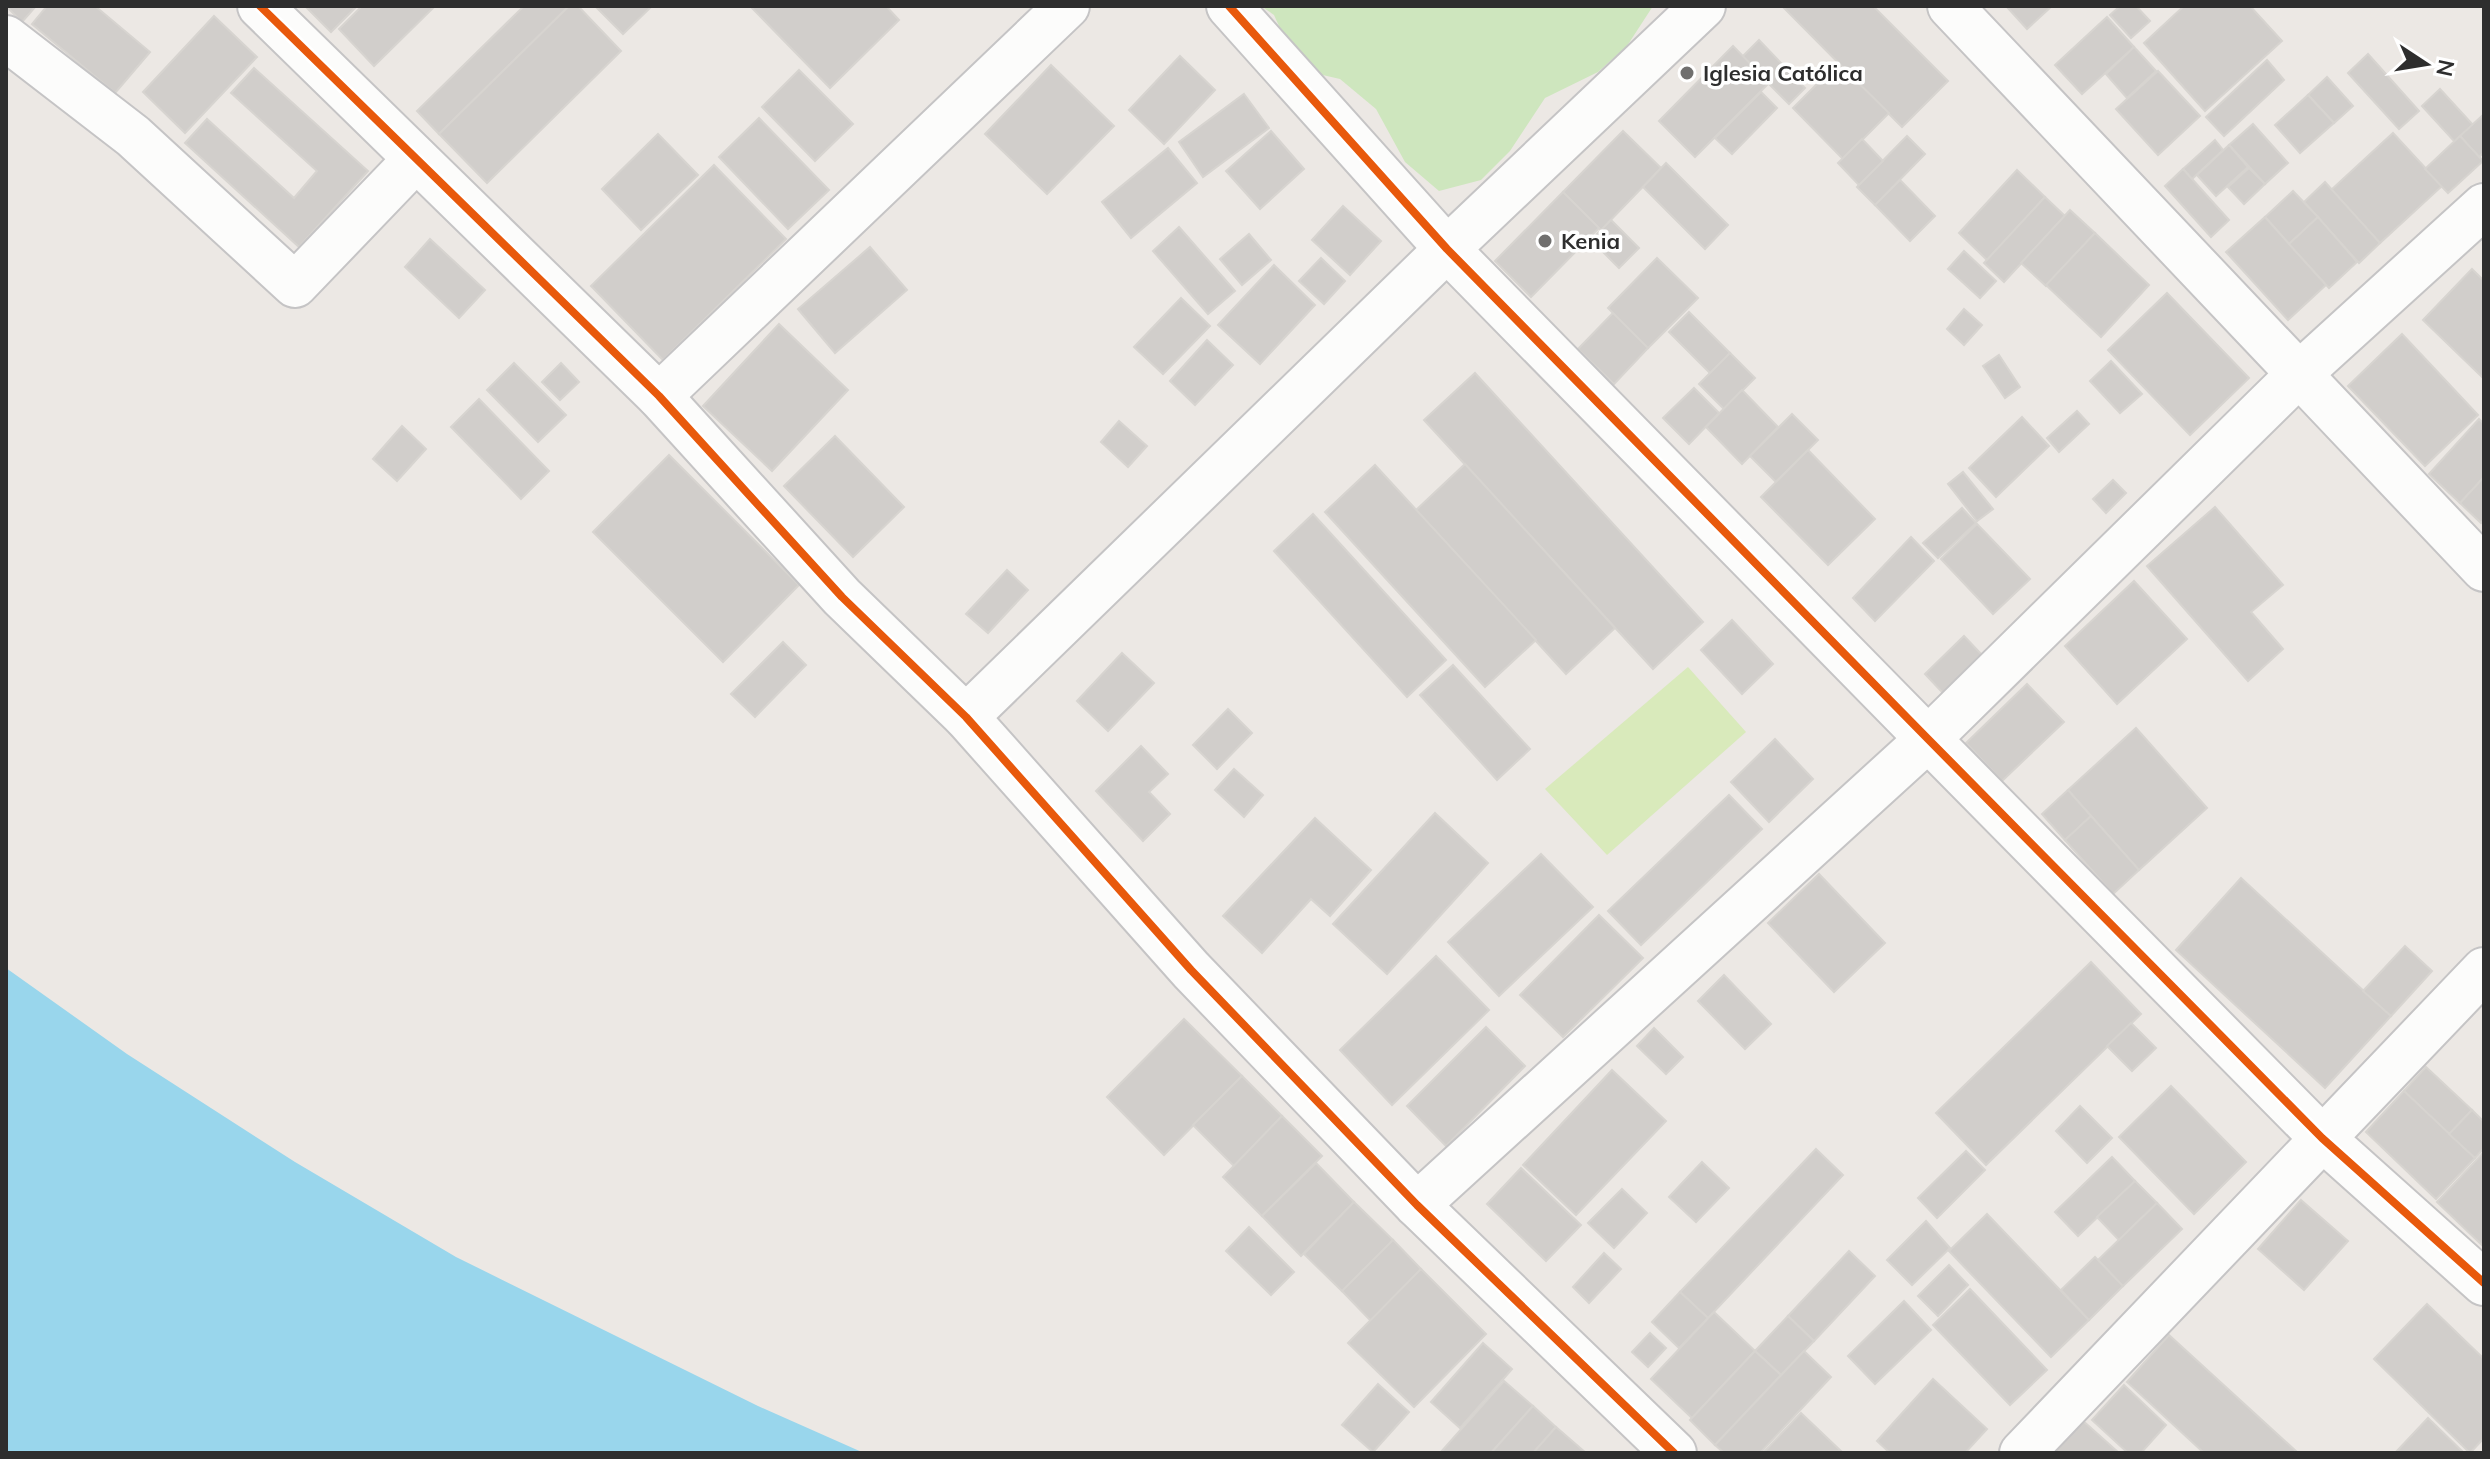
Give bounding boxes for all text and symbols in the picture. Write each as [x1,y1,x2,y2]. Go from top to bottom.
north arrow [2386,24,2466,104]
text: N [2430,57,2461,79]
place label: Iglesia Católica [1703,59,1863,87]
marker: Iglesia Católica [1678,64,1696,82]
place label: Kenia [1561,227,1620,255]
marker: Kenia [1536,232,1554,250]

